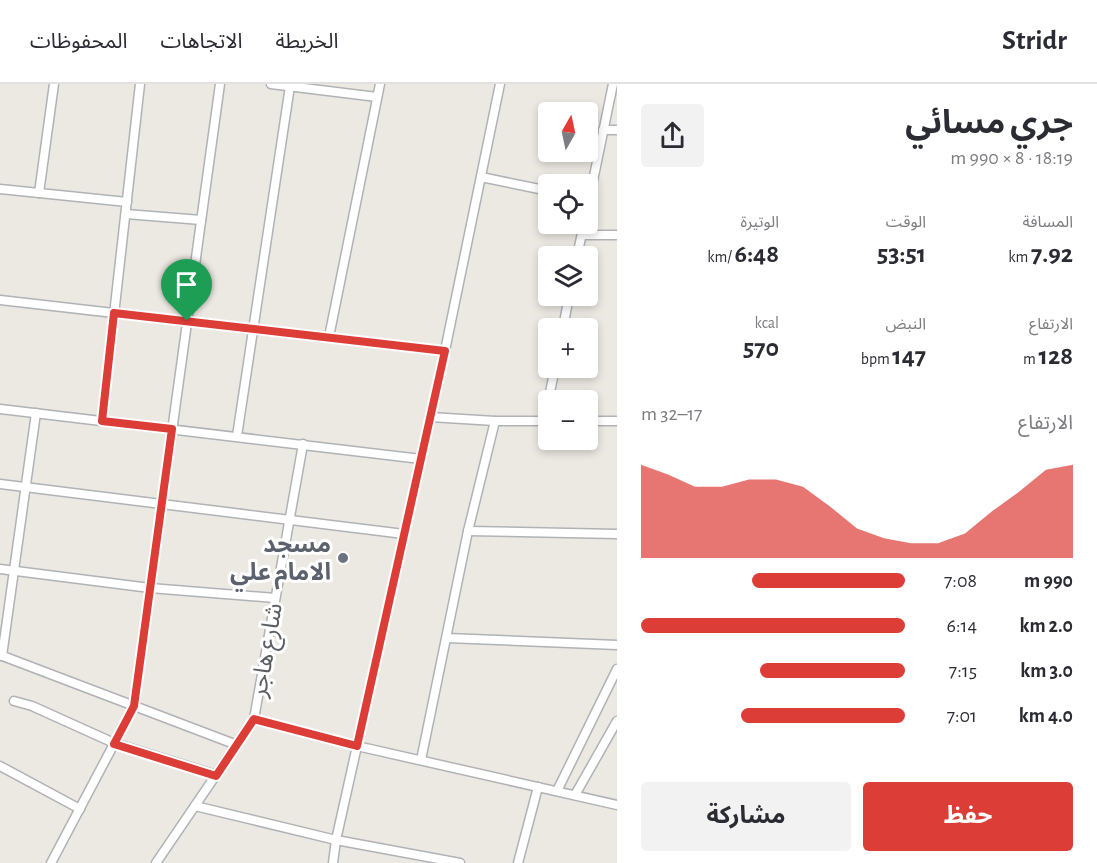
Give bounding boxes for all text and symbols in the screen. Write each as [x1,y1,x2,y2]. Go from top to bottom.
text: Stridr [1002,27,1067,55]
text: المحفوظات [30,31,127,52]
text: الاتجاهات [160,31,242,52]
text: الخريطة [275,31,338,52]
north arrow [538,102,598,162]
map controls [538,102,598,450]
button: share [641,104,704,167]
text: جري مسائي [905,107,1073,140]
text: 18:19 · 8 × 990 m [950,148,1073,168]
button: locate [538,174,598,234]
text: الوتيرة [741,214,779,230]
text: الوقت [886,214,926,230]
text: المسافة [1023,214,1073,230]
text: 6:48 [735,241,779,267]
text: 53:51 [877,241,926,267]
text: 7.92 [1031,241,1073,267]
button: layers [538,246,598,306]
text: /km [707,249,735,265]
text: km [1008,249,1031,265]
pin [161,259,212,321]
icon: arrive [170,268,203,301]
text: kcal [755,315,779,331]
text: النبض [885,316,926,332]
text: الارتفاع [1029,316,1073,332]
button: + [538,318,598,378]
text: 570 [743,335,779,361]
text: 147 [892,343,926,369]
text: 128 [1039,343,1073,369]
text: bpm [861,351,892,367]
text: m [1023,351,1039,367]
button: − [538,390,598,450]
text: 17–32 m [641,404,702,424]
text: الارتفاع [1018,413,1073,433]
place label: مسجد الامام علي [230,533,331,592]
marker: مسجد الامام علي [336,551,350,565]
text: 7:08 [944,571,977,591]
text: 990 m [1024,571,1073,591]
street label: شارع هاجر [247,601,291,701]
text: 6:14 [947,616,977,636]
text: 2.0 km [1020,616,1073,636]
text: 7:15 [949,661,977,681]
text: 3.0 km [1020,661,1073,681]
text: 7:01 [947,706,977,726]
text: 4.0 km [1019,706,1073,726]
button: مشاركة [641,782,851,851]
button: حفظ [863,782,1073,851]

